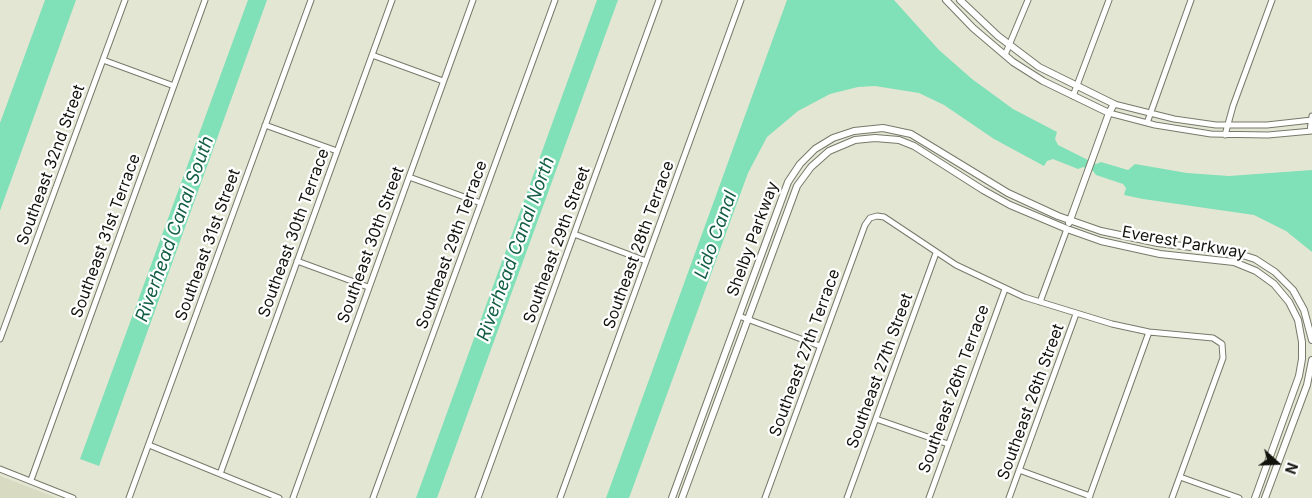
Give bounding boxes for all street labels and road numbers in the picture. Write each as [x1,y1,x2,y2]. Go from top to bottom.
street label: Southeast 32nd Street [13,82,89,248]
street label: Southeast 30th Terrace [255,146,333,320]
street label: Southeast 31st Terrace [67,151,145,321]
street label: Southeast 29th Terrace [413,158,491,332]
street label: Southeast 28th Terrace [600,158,678,332]
street label: Southeast 30th Street [334,164,408,326]
street label: Southeast 29th Street [520,164,594,326]
street label: Southeast 31st Street [172,166,244,324]
street label: Shelby Parkway [723,179,783,299]
street label: Everest Parkway [1120,223,1248,263]
street label: Southeast 27th Terrace [766,267,844,439]
street label: Southeast 27th Street [843,291,917,451]
street label: Southeast 26th Terrace [915,302,993,476]
street label: Southeast 26th Street [994,321,1068,483]

